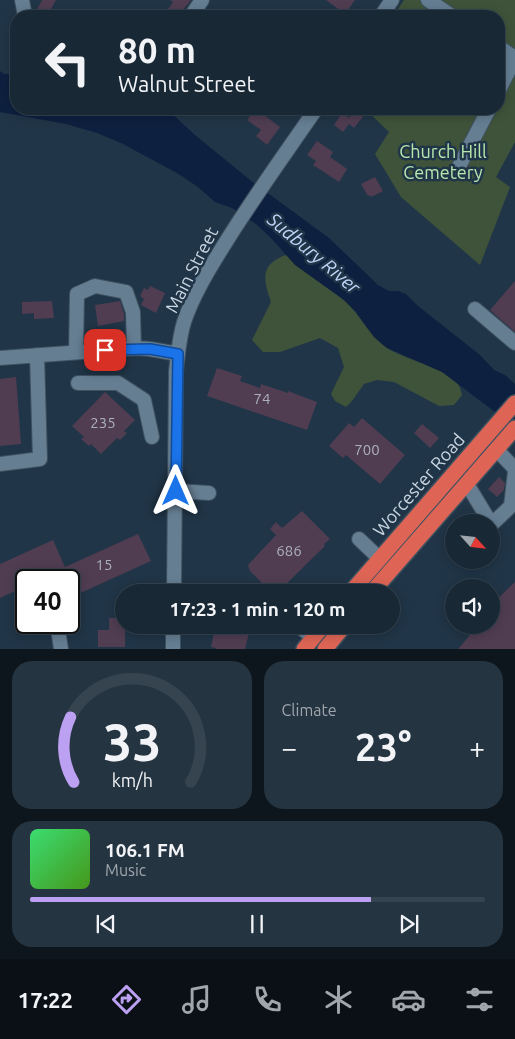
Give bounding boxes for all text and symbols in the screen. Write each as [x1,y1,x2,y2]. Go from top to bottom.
icon: left [35,30,100,95]
text: 80 m [118,30,196,70]
text: Walnut Street [118,71,255,96]
park label: Church Hill Cemetery [399,141,487,182]
water label: Sudbury River [263,207,365,298]
street label: Main Street [161,223,221,316]
pin [84,329,126,371]
icon: arrive [91,336,119,364]
house number: 74 [254,390,270,407]
house number: 235 [90,414,116,431]
street label: Worcester Road [368,429,468,540]
house number: 700 [354,441,380,458]
position arrow [149,464,201,516]
north arrow [445,514,500,569]
map controls [445,514,500,634]
house number: 686 [276,542,302,559]
house number: 15 [96,556,112,573]
speed limit sign: 40 [15,569,80,634]
button: sound [445,579,500,634]
text: 17:23 · 1 min · 120 m [170,598,345,620]
text: Climate [282,701,337,719]
text: 33 [102,713,161,771]
text: 23° [355,726,411,768]
text: − [282,732,297,763]
text: + [469,732,485,763]
text: km/h [111,770,152,790]
text: 106.1 FM [105,839,185,861]
text: Music [105,861,146,879]
icon: previous [92,910,120,938]
icon: pause [243,910,271,938]
icon: next [395,910,423,938]
icon: directions [109,982,144,1017]
icon: music [179,982,214,1017]
icon: phone [250,982,285,1017]
icon: climate [321,982,356,1017]
icon: car [391,982,426,1017]
icon: filters [462,982,497,1017]
text: 17:22 [18,987,73,1012]

